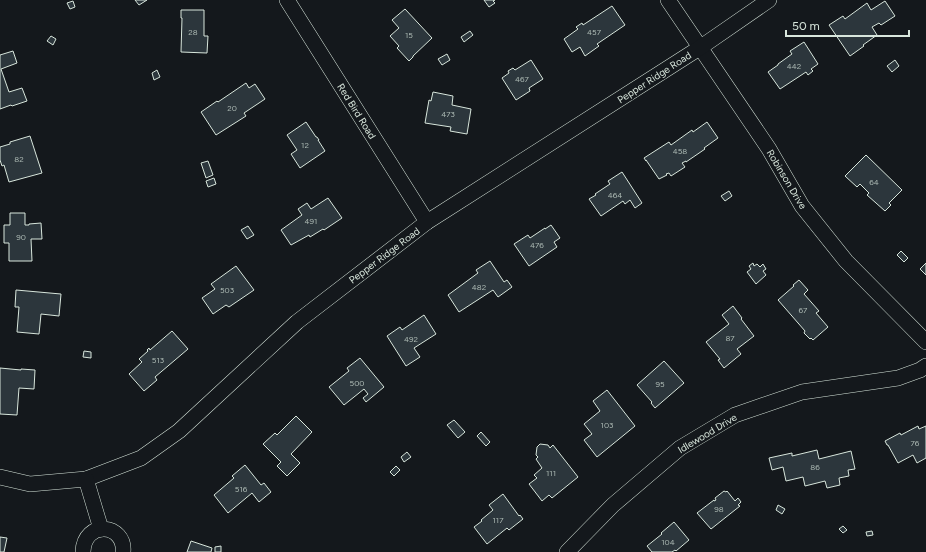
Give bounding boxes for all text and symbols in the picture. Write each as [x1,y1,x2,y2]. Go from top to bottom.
scale bar [786,12,909,38]
text: 50 m [792,19,820,33]
house number: 28 [188,27,198,37]
house number: 457 [587,27,602,37]
house number: 15 [405,30,413,40]
street label: Pepper Ridge Road [615,49,694,106]
house number: 442 [787,61,801,71]
house number: 467 [515,74,530,84]
street label: Red Bird Road [334,81,379,142]
house number: 20 [227,103,237,113]
house number: 473 [441,109,455,119]
house number: 12 [301,140,309,150]
house number: 458 [673,146,687,156]
street label: Robinson Drive [764,147,810,212]
house number: 82 [14,154,24,164]
house number: 64 [869,177,879,187]
house number: 464 [608,190,622,200]
house number: 491 [305,216,317,226]
street label: Pepper Ridge Road [346,224,422,286]
house number: 90 [16,232,26,242]
house number: 476 [530,240,544,250]
house number: 482 [472,282,486,292]
house number: 503 [220,285,234,295]
house number: 67 [799,305,808,315]
house number: 87 [725,333,735,343]
house number: 492 [404,334,418,344]
house number: 513 [152,355,164,365]
house number: 500 [350,378,364,388]
house number: 95 [655,379,665,389]
street label: Idlewood Drive [675,410,740,456]
house number: 103 [601,420,613,430]
house number: 76 [911,438,920,448]
house number: 86 [810,462,820,472]
house number: 111 [546,468,556,478]
house number: 516 [235,484,248,494]
house number: 98 [714,504,724,514]
house number: 117 [493,515,504,525]
house number: 104 [661,537,675,547]

